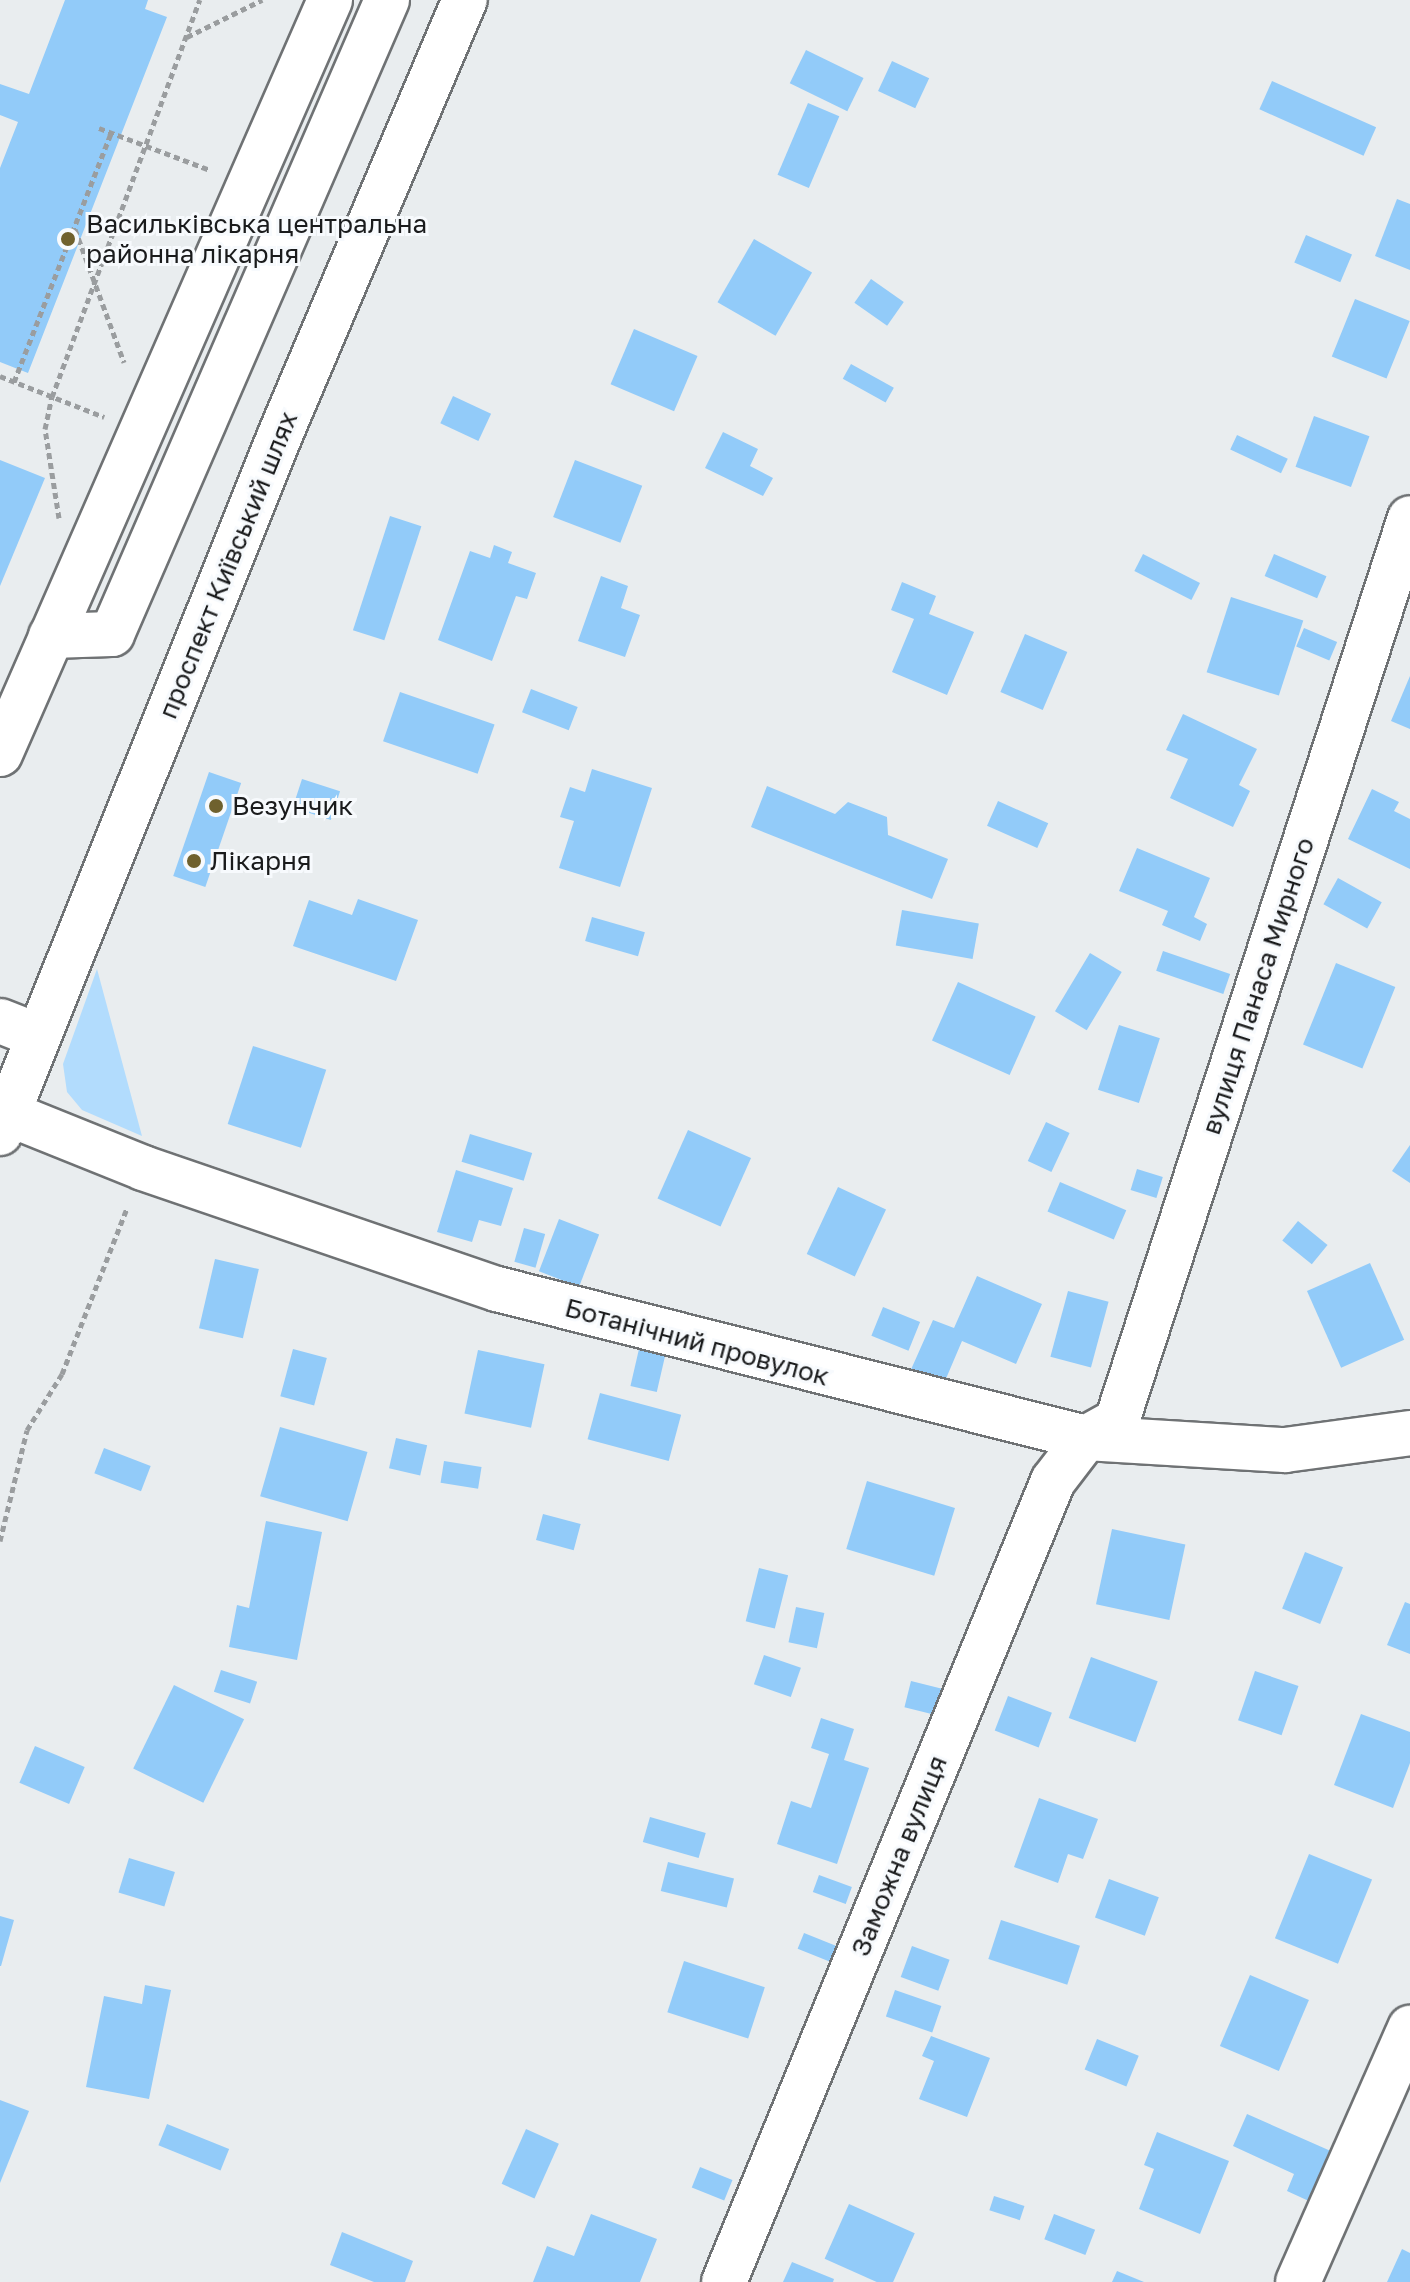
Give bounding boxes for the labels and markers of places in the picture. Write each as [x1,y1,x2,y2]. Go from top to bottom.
place label: Васильківська центральна районна лікарня [86,208,427,270]
marker: Васильківська центральна районна лікарня [57,228,79,250]
place label: Везунчик [232,790,353,822]
marker: Везунчик [207,797,225,815]
place label: Лікарня [210,845,312,877]
marker: Лікарня [185,852,203,870]

